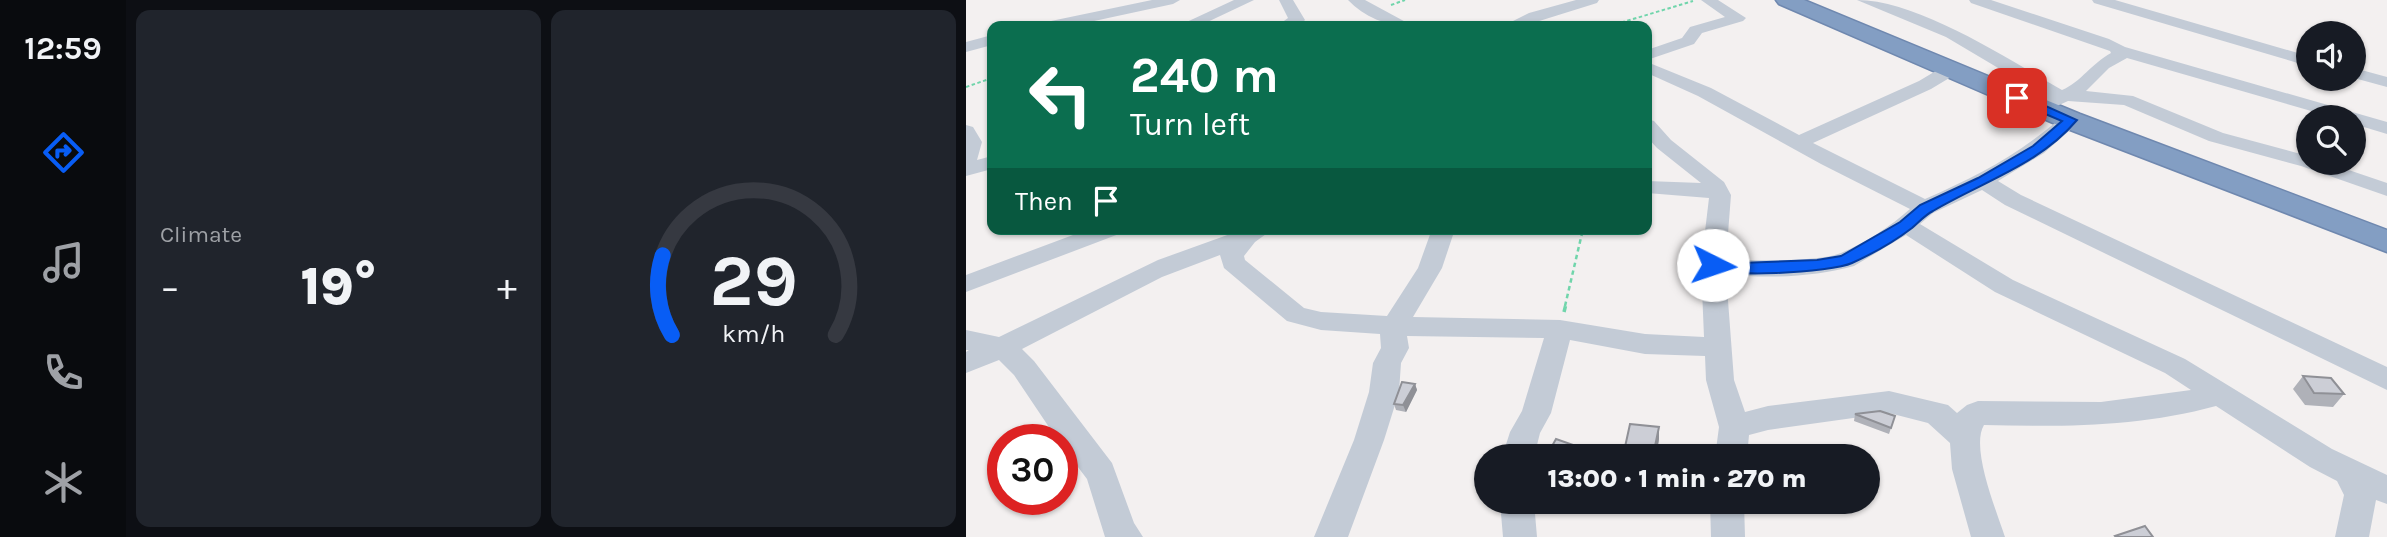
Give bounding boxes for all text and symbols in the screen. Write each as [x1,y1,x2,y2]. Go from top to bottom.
map controls [2296,21,2366,175]
button: sound [2296,21,2366,91]
text: 12:59 [24,30,102,67]
text: 240 m [1130,47,1279,104]
icon: left [1015,49,1106,140]
pin [1987,68,2047,128]
icon: arrive [1998,79,2036,117]
button: search [2296,105,2366,175]
text: Turn left [1130,106,1250,143]
icon: directions [39,128,88,177]
icon: arrive [1087,182,1125,220]
text: Then [1015,186,1073,217]
text: Climate [160,221,242,248]
position arrow [1676,228,1750,302]
icon: music [39,238,88,287]
text: 29 [709,238,798,323]
text: 19° [300,256,377,317]
text: − [160,265,180,310]
text: + [497,265,517,310]
text: km/h [722,318,785,347]
icon: phone [39,348,88,397]
speed limit sign: 30 [987,424,1078,515]
icon: climate [39,458,88,507]
text: 13:00 · 1 min · 270 m [1547,463,1807,494]

